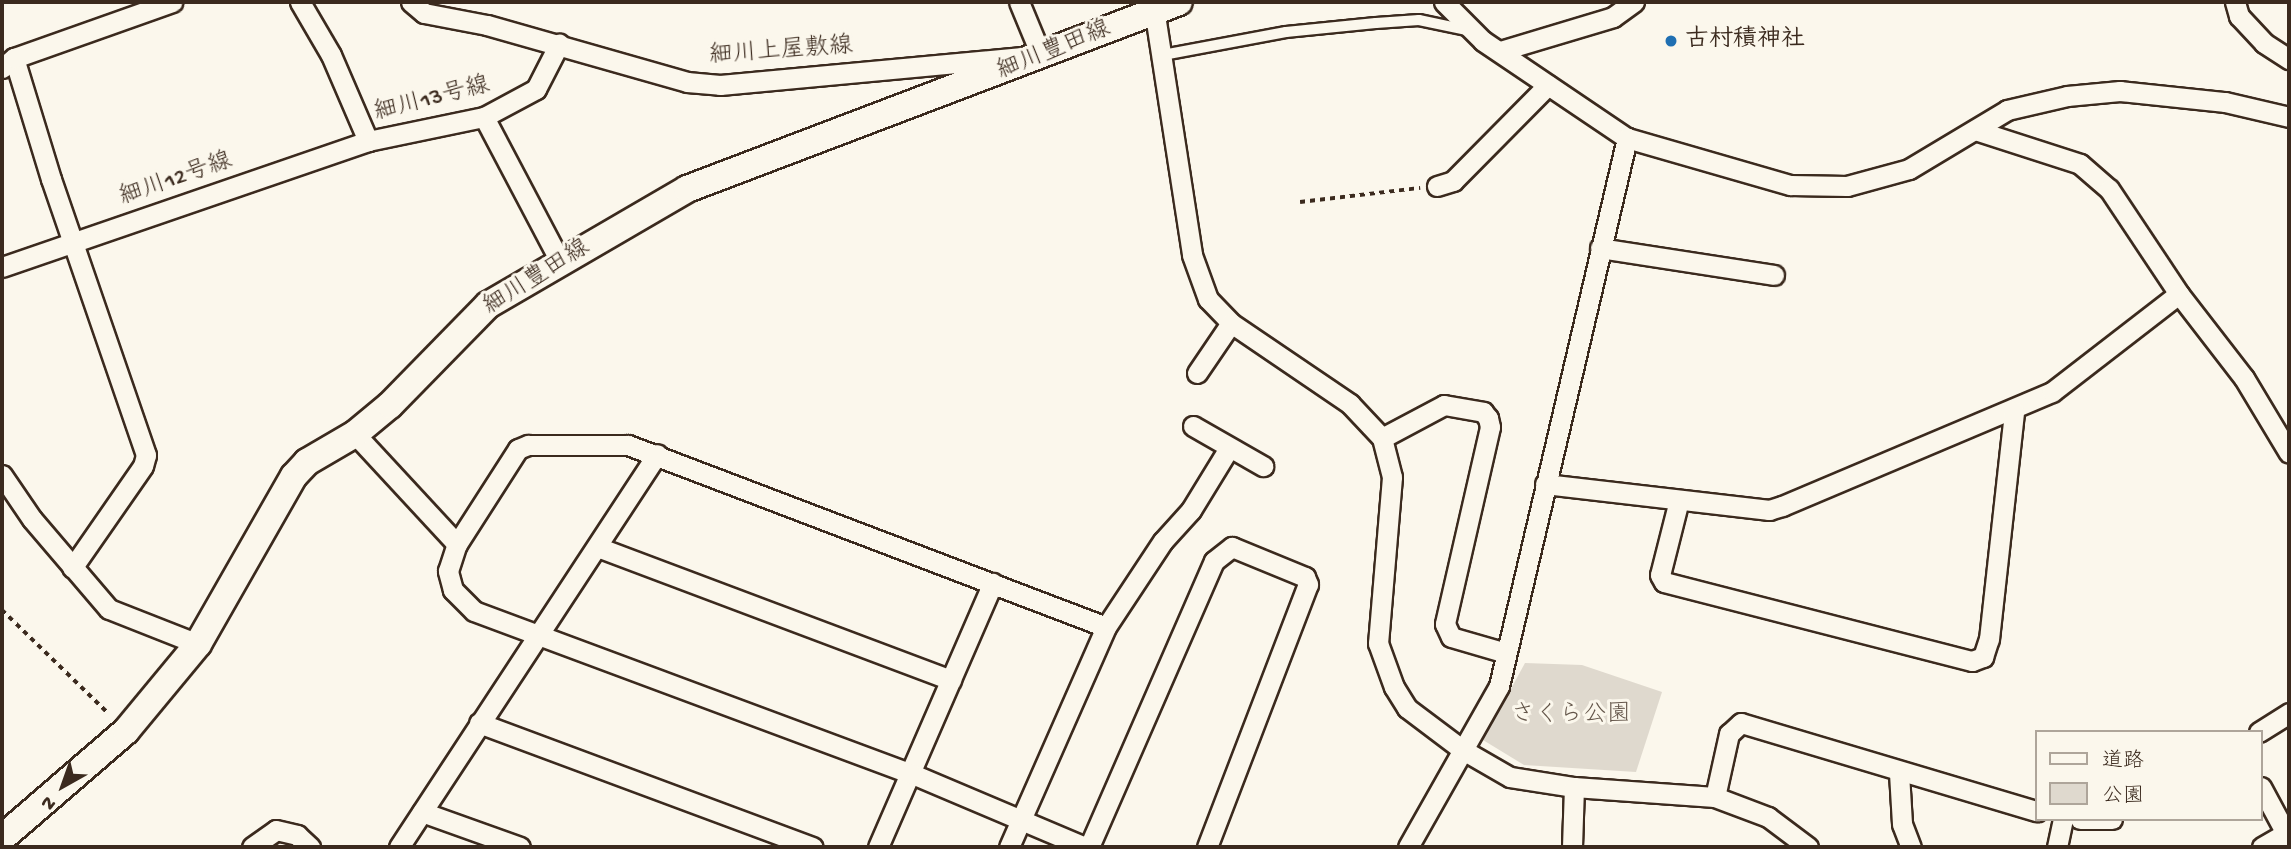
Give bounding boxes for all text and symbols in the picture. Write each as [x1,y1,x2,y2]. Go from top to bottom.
street label: 細川豊田線 [993,15,1115,87]
place label: 古村積神社 [1685,27,1805,55]
street label: 細川上屋敷線 [708,33,854,71]
marker: 古村積神社 [1663,33,1679,49]
street label: 細川13号線 [371,72,493,128]
street label: 細川12号線 [116,147,236,213]
street label: 細川豊田線 [478,234,596,322]
park label: さくら公園 [1511,702,1631,730]
legend [2036,730,2263,821]
text: 道路 [2102,750,2144,775]
north arrow [28,751,98,821]
text: 公園 [2102,785,2144,810]
text: N [37,790,61,815]

